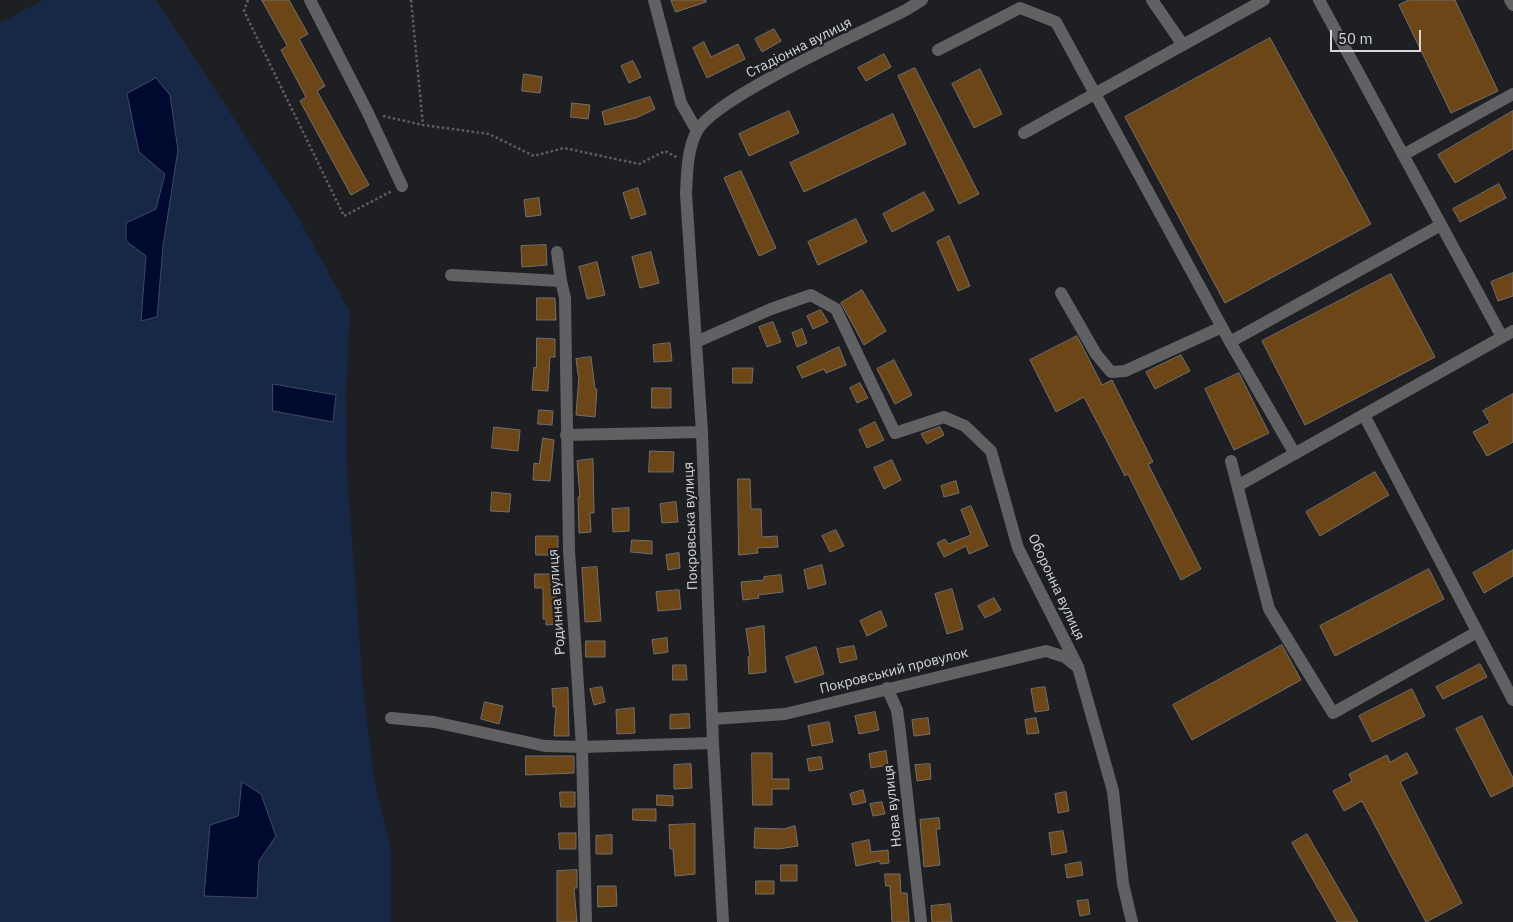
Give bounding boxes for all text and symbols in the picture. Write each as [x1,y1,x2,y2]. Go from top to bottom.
street label: Стадіонна вулиця [743,14,855,82]
scale bar [1333,20,1424,52]
text: 50 m [1338,29,1373,48]
street label: Покровська вулиця [680,462,702,590]
street label: Оборонна вулиця [1024,531,1088,643]
street label: Родинна вулиця [545,548,569,656]
street label: Покровський провулок [818,644,970,698]
street label: Нова вулиця [880,764,906,848]

